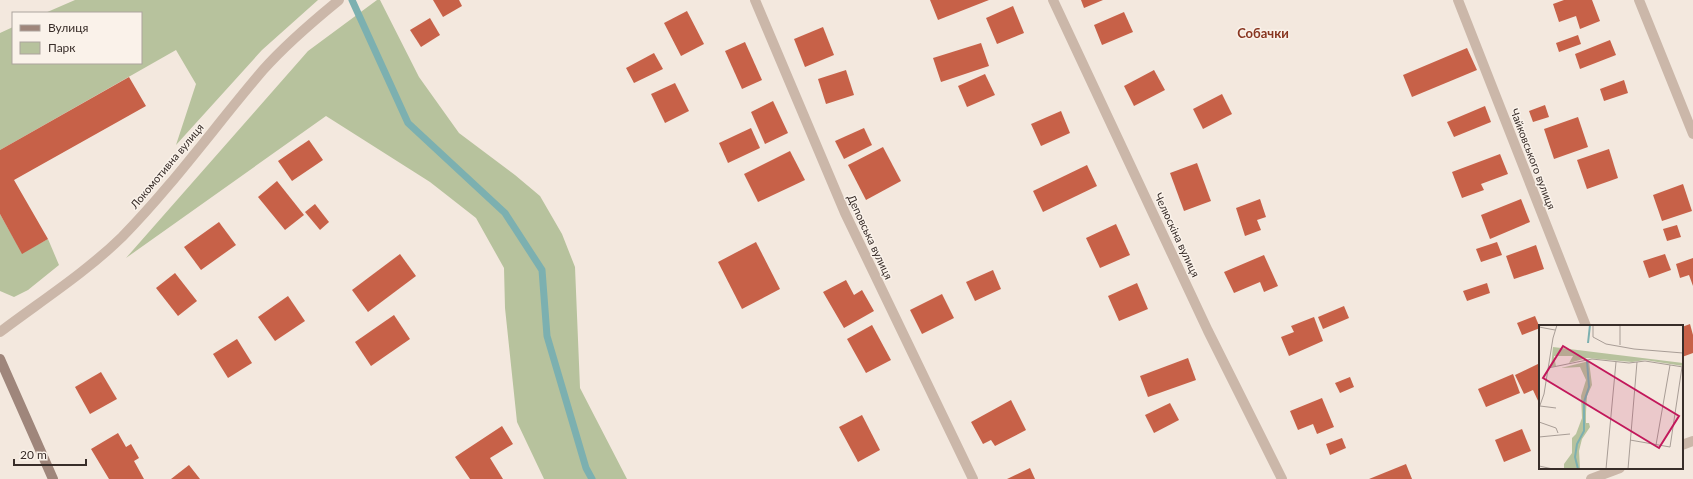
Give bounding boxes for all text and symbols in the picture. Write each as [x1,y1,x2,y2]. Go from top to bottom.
legend [12,12,142,64]
text: Вулиця [48,20,88,35]
district label: Собачки [1237,25,1289,41]
text: Парк [48,40,76,55]
street label: Чайковського вулиця [1508,107,1559,211]
street label: Локомотивна вулиця [127,121,206,211]
street label: Челюскіна вулиця [1152,191,1203,279]
street label: Деповська вулиця [845,192,896,281]
inset map [1539,325,1683,469]
scale bar [14,441,86,467]
text: 20 m [20,447,47,462]

